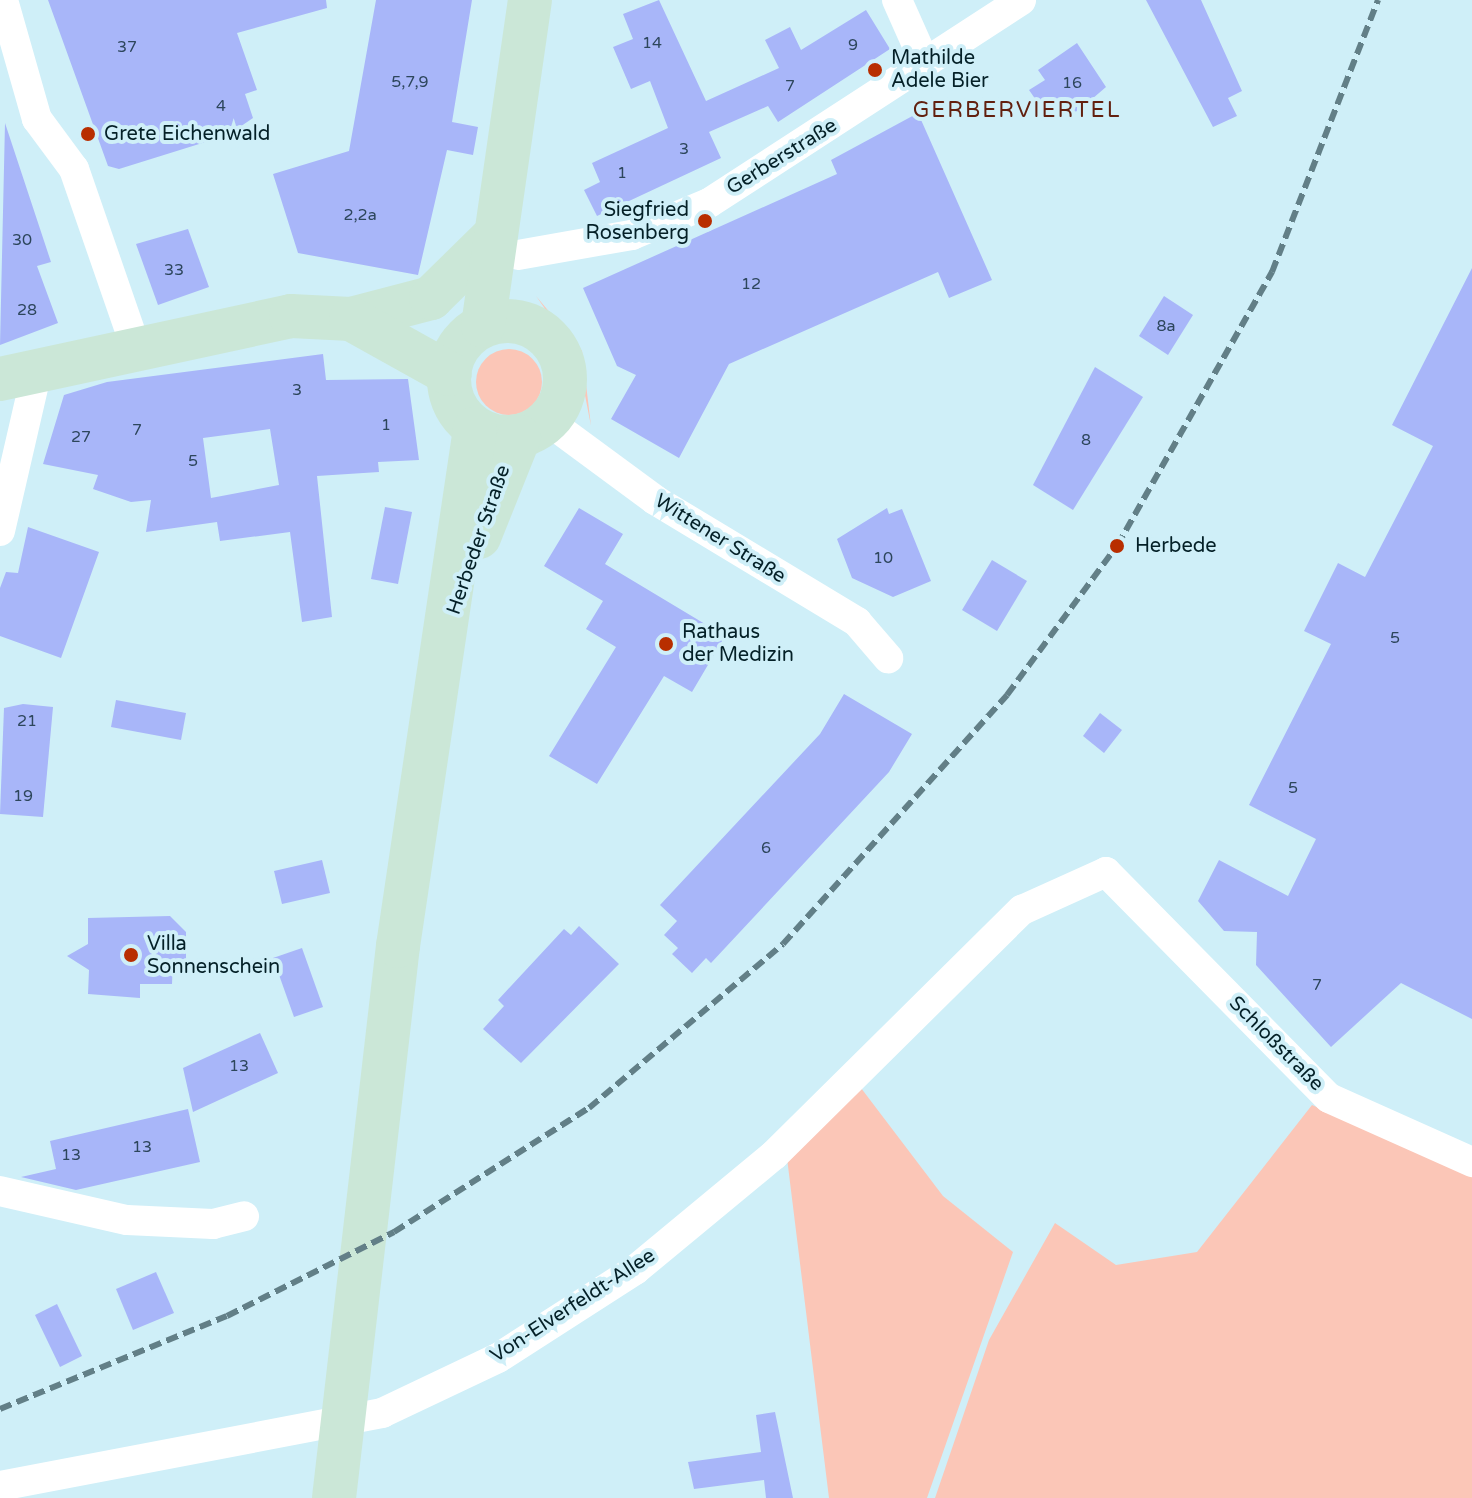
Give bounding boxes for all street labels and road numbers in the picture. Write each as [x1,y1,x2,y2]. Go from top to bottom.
street label: Gerberstraße [723,114,841,200]
street label: Herbeder Straße [442,462,516,618]
street label: Wittener Straße [650,489,790,589]
street label: Schloßstraße [1224,992,1328,1096]
street label: Von-Elverfeldt-Allee [486,1244,660,1368]

